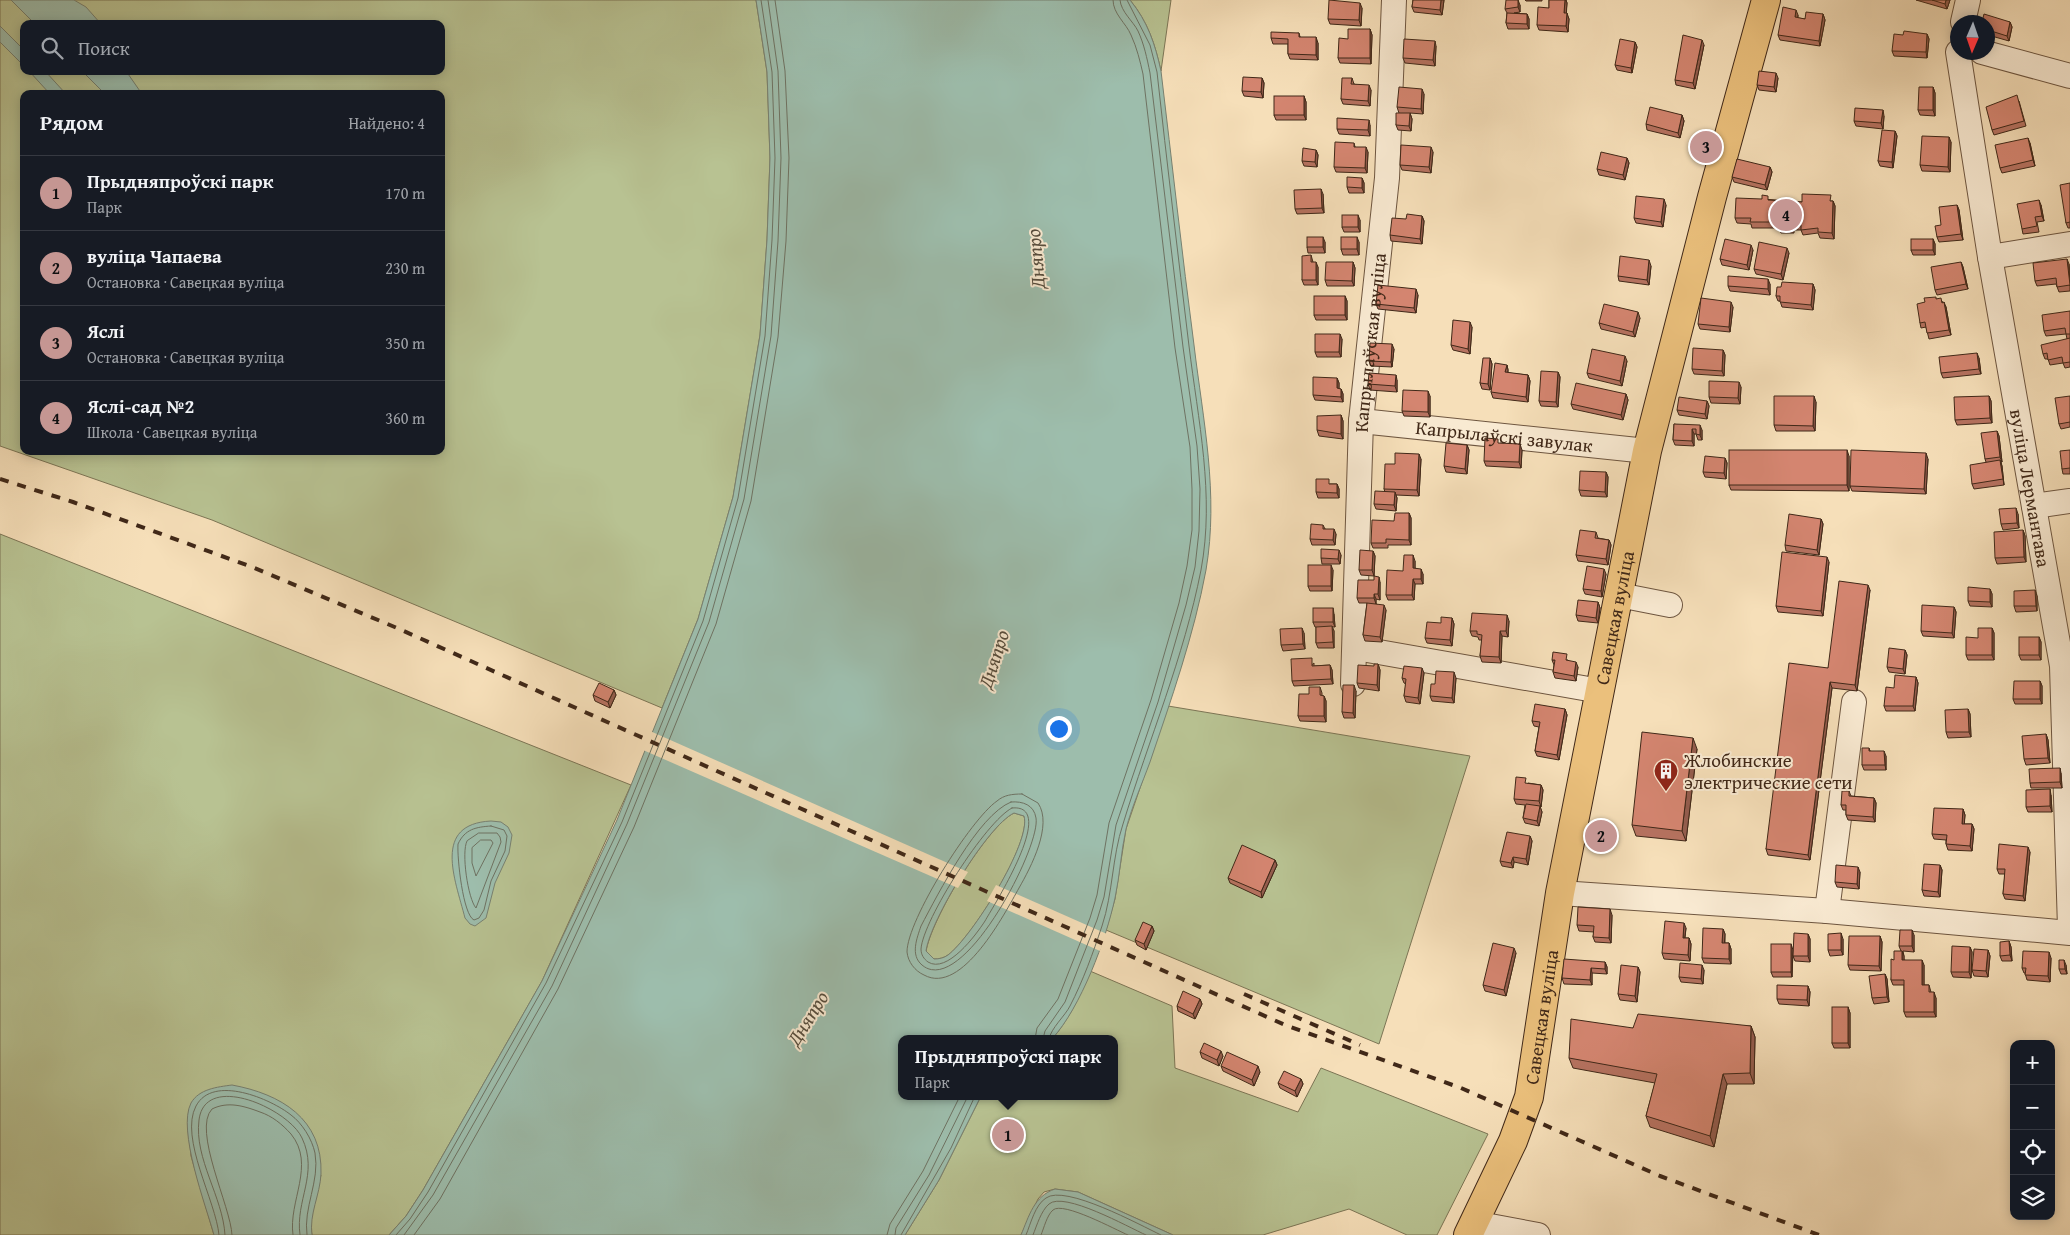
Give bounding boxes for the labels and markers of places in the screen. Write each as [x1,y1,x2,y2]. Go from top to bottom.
pin: 3 [1690,128,1722,166]
pin: 4 [1770,196,1802,234]
place label: Жлобинские электрические сети [1683,746,1853,796]
building icon: Жлобинские электрические сети [1653,758,1679,792]
pin: 2 [1585,817,1617,855]
pin: 1 [992,1116,1024,1154]

